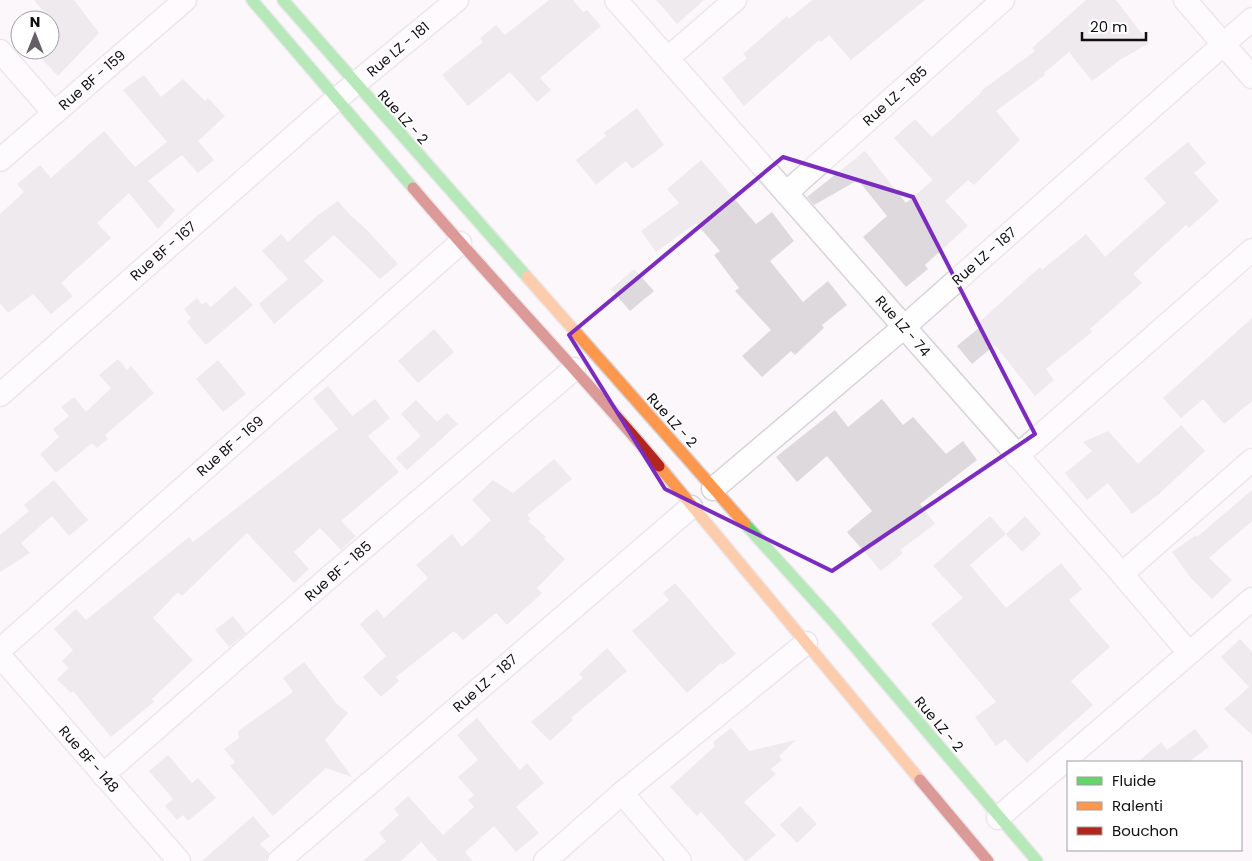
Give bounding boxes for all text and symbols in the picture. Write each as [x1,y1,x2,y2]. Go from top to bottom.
north arrow [10,10,60,60]
scale bar [1082,10,1146,42]
text: N [30,12,40,32]
text: 20 m [1090,16,1128,37]
street label: Rue LZ - 181 [362,17,434,81]
street label: Rue BF - 159 [54,45,130,115]
street label: Rue LZ - 185 [858,62,932,130]
street label: Rue LZ - 2 [373,86,433,148]
street label: Rue BF - 167 [126,216,201,285]
street label: Rue LZ - 187 [947,222,1021,290]
street label: Rue LZ - 74 [871,291,935,361]
street label: Rue LZ - 2 [642,389,702,451]
street label: Rue BF - 169 [192,411,268,481]
street label: Rue BF - 185 [300,536,376,606]
street label: Rue LZ - 187 [448,649,522,717]
street label: Rue LZ - 2 [910,692,968,756]
street label: Rue BF - 148 [54,721,124,797]
legend [1067,761,1242,851]
text: Fluide [1112,770,1156,791]
text: Ralenti [1112,795,1163,816]
text: Bouchon [1112,820,1178,841]

